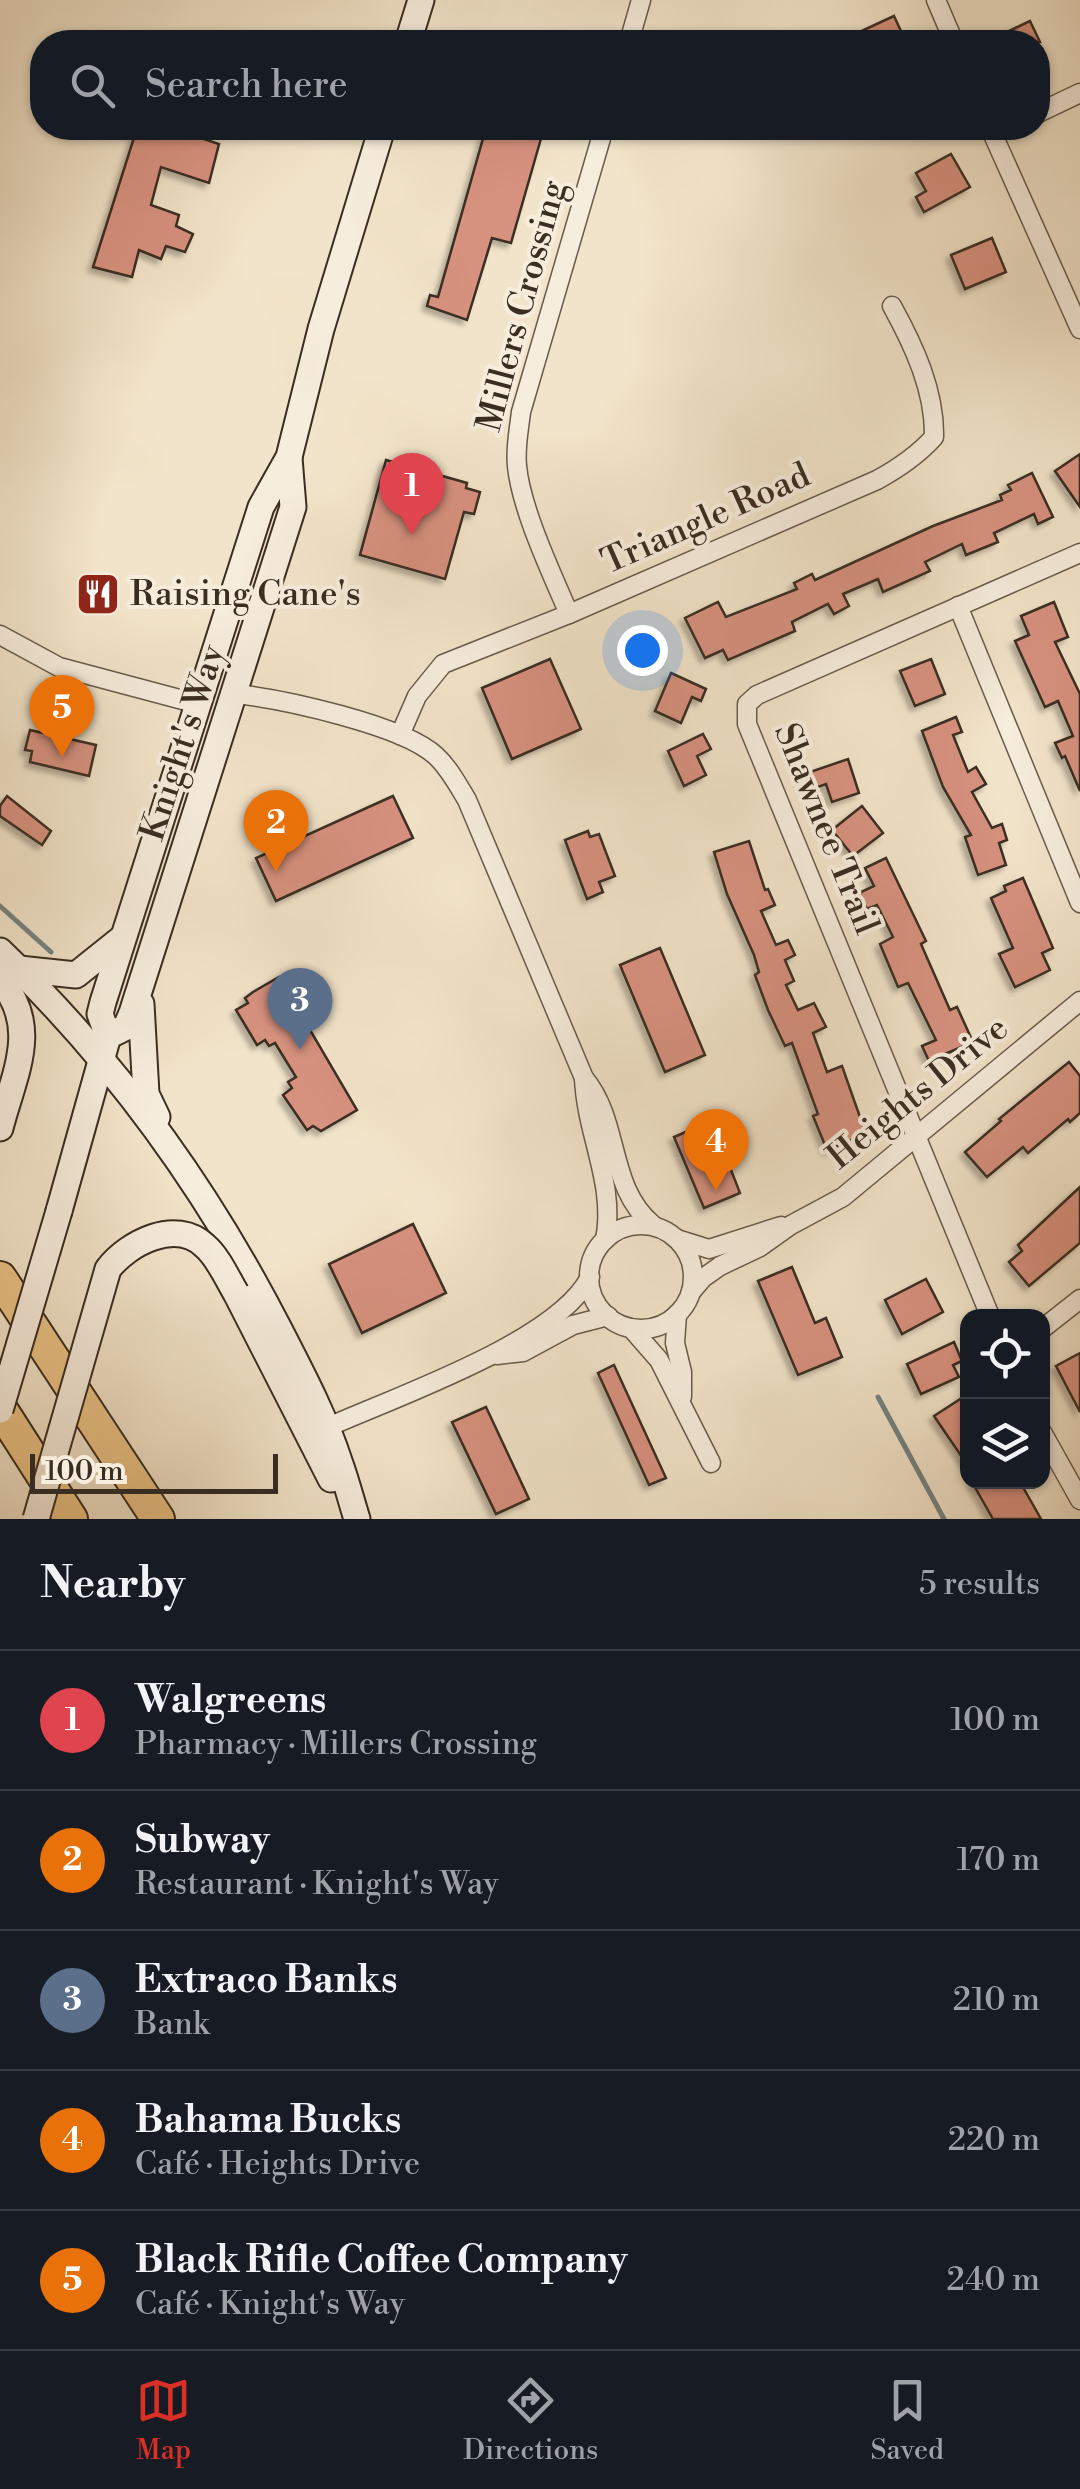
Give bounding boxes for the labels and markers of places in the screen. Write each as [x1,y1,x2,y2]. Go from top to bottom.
pin: 1 [380,452,444,535]
restaurant icon: Raising Cane's [75,571,121,617]
place label: Raising Cane's [130,573,361,616]
pin: 5 [30,674,94,757]
pin: 2 [244,790,308,872]
pin: 3 [268,968,332,1050]
pin: 4 [684,1108,748,1191]

